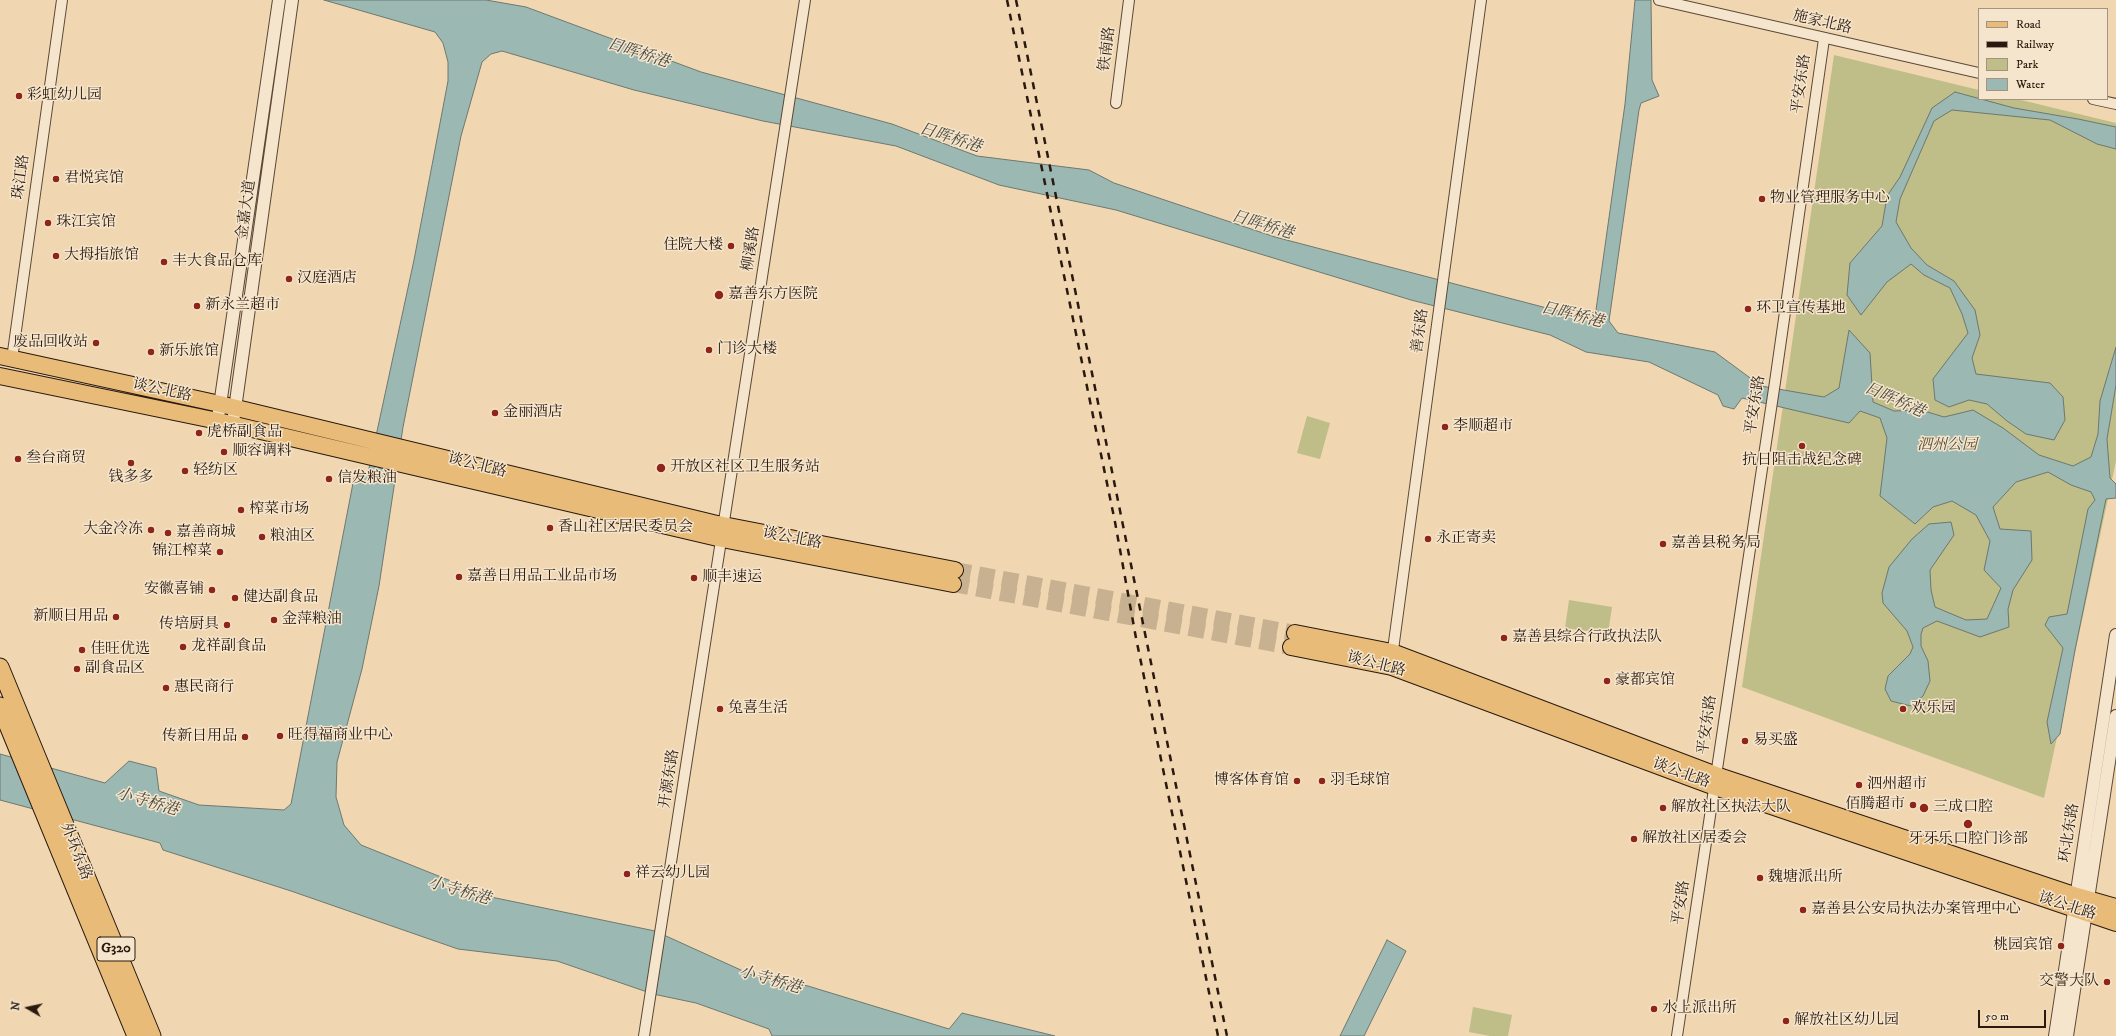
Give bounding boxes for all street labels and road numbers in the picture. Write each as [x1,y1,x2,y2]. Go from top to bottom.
street label: 施家北路 [1791,7,1853,39]
street label: 铁南路 [1096,26,1120,72]
street label: 平安东路 [1789,53,1815,115]
street label: 珠江路 [10,153,34,201]
street label: 金嘉大道 [234,179,260,241]
street label: 柳溪路 [740,225,764,273]
street label: 善东路 [1409,307,1433,355]
street label: 平安东路 [1742,374,1770,436]
street label: 谈公北路 [131,376,193,406]
street label: 谈公北路 [446,450,508,482]
street label: 谈公北路 [761,524,823,554]
street label: 谈公北路 [1345,649,1407,681]
street label: 平安东路 [1695,694,1721,756]
street label: 开源东路 [656,748,684,810]
street label: 谈公北路 [1650,755,1712,793]
street label: 环北东路 [2056,802,2084,864]
street label: 外环东路 [55,821,95,883]
street label: 平安路 [1670,879,1694,927]
street label: 谈公北路 [2036,889,2098,925]
road number: G320 [97,937,135,961]

